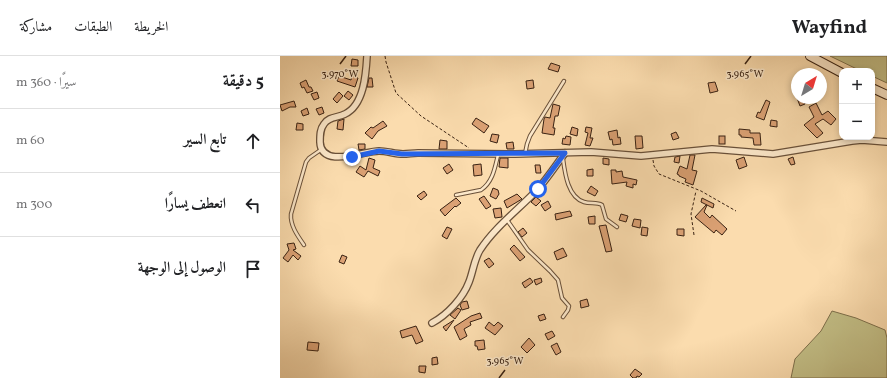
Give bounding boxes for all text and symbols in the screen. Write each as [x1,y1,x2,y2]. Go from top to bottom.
text: Wayfind [792,15,867,41]
text: مشاركة [20,18,52,37]
text: الطبقات [74,18,112,37]
text: الخريطة [134,18,168,37]
text: 3.970°W [321,67,359,81]
text: 3.965°W [726,67,764,81]
north arrow [791,68,827,104]
map controls [839,68,875,140]
button: + [839,68,875,104]
text: 5 دقيقة [223,70,264,93]
text: سيرًا · 360 m [16,74,76,92]
button: − [839,104,875,140]
text: تابع السير [184,130,226,151]
icon: ahead [242,130,264,152]
text: 60 m [16,132,45,150]
route end [343,148,361,166]
route start [529,180,547,198]
text: انعطف يسارًا [165,194,226,215]
icon: left [242,194,264,216]
text: 300 m [16,196,52,214]
text: الوصول إلى الوجهة [138,258,226,279]
icon: arrive [242,258,264,280]
text: 3.965°W [486,354,524,368]

